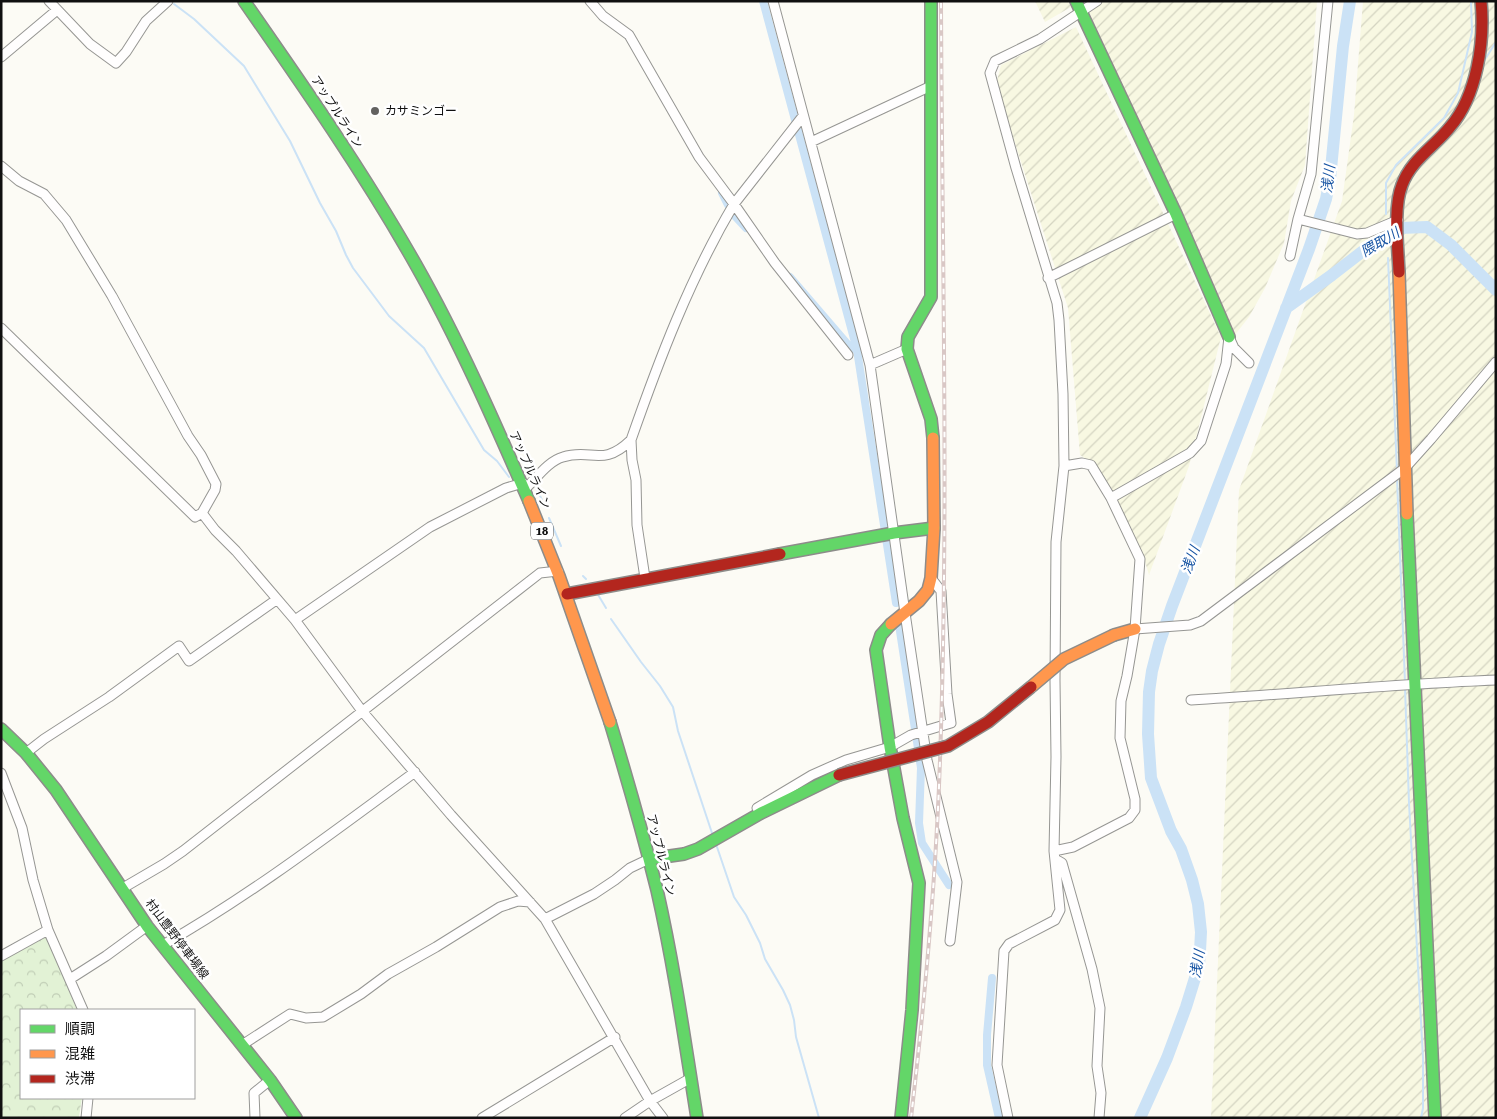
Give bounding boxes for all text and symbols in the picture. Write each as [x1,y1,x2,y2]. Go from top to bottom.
street label: アップルライン [308,73,366,151]
place label: カサミンゴー [385,104,457,118]
marker: カサミンゴー [369,105,381,117]
water label: 浅川 [1318,162,1338,194]
water label: 隈取川 [1358,223,1404,260]
street label: アップルライン [507,429,553,511]
road number: 18 [531,522,553,540]
water label: 浅川 [1178,542,1203,576]
street label: アップルライン [644,813,678,897]
street label: 村山豊野停車場線 [143,896,211,982]
water label: 浅川 [1187,947,1208,979]
legend [20,1009,195,1099]
text: 順調 [65,1020,95,1038]
text: 混雑 [65,1045,95,1063]
text: 渋滞 [65,1070,95,1088]

